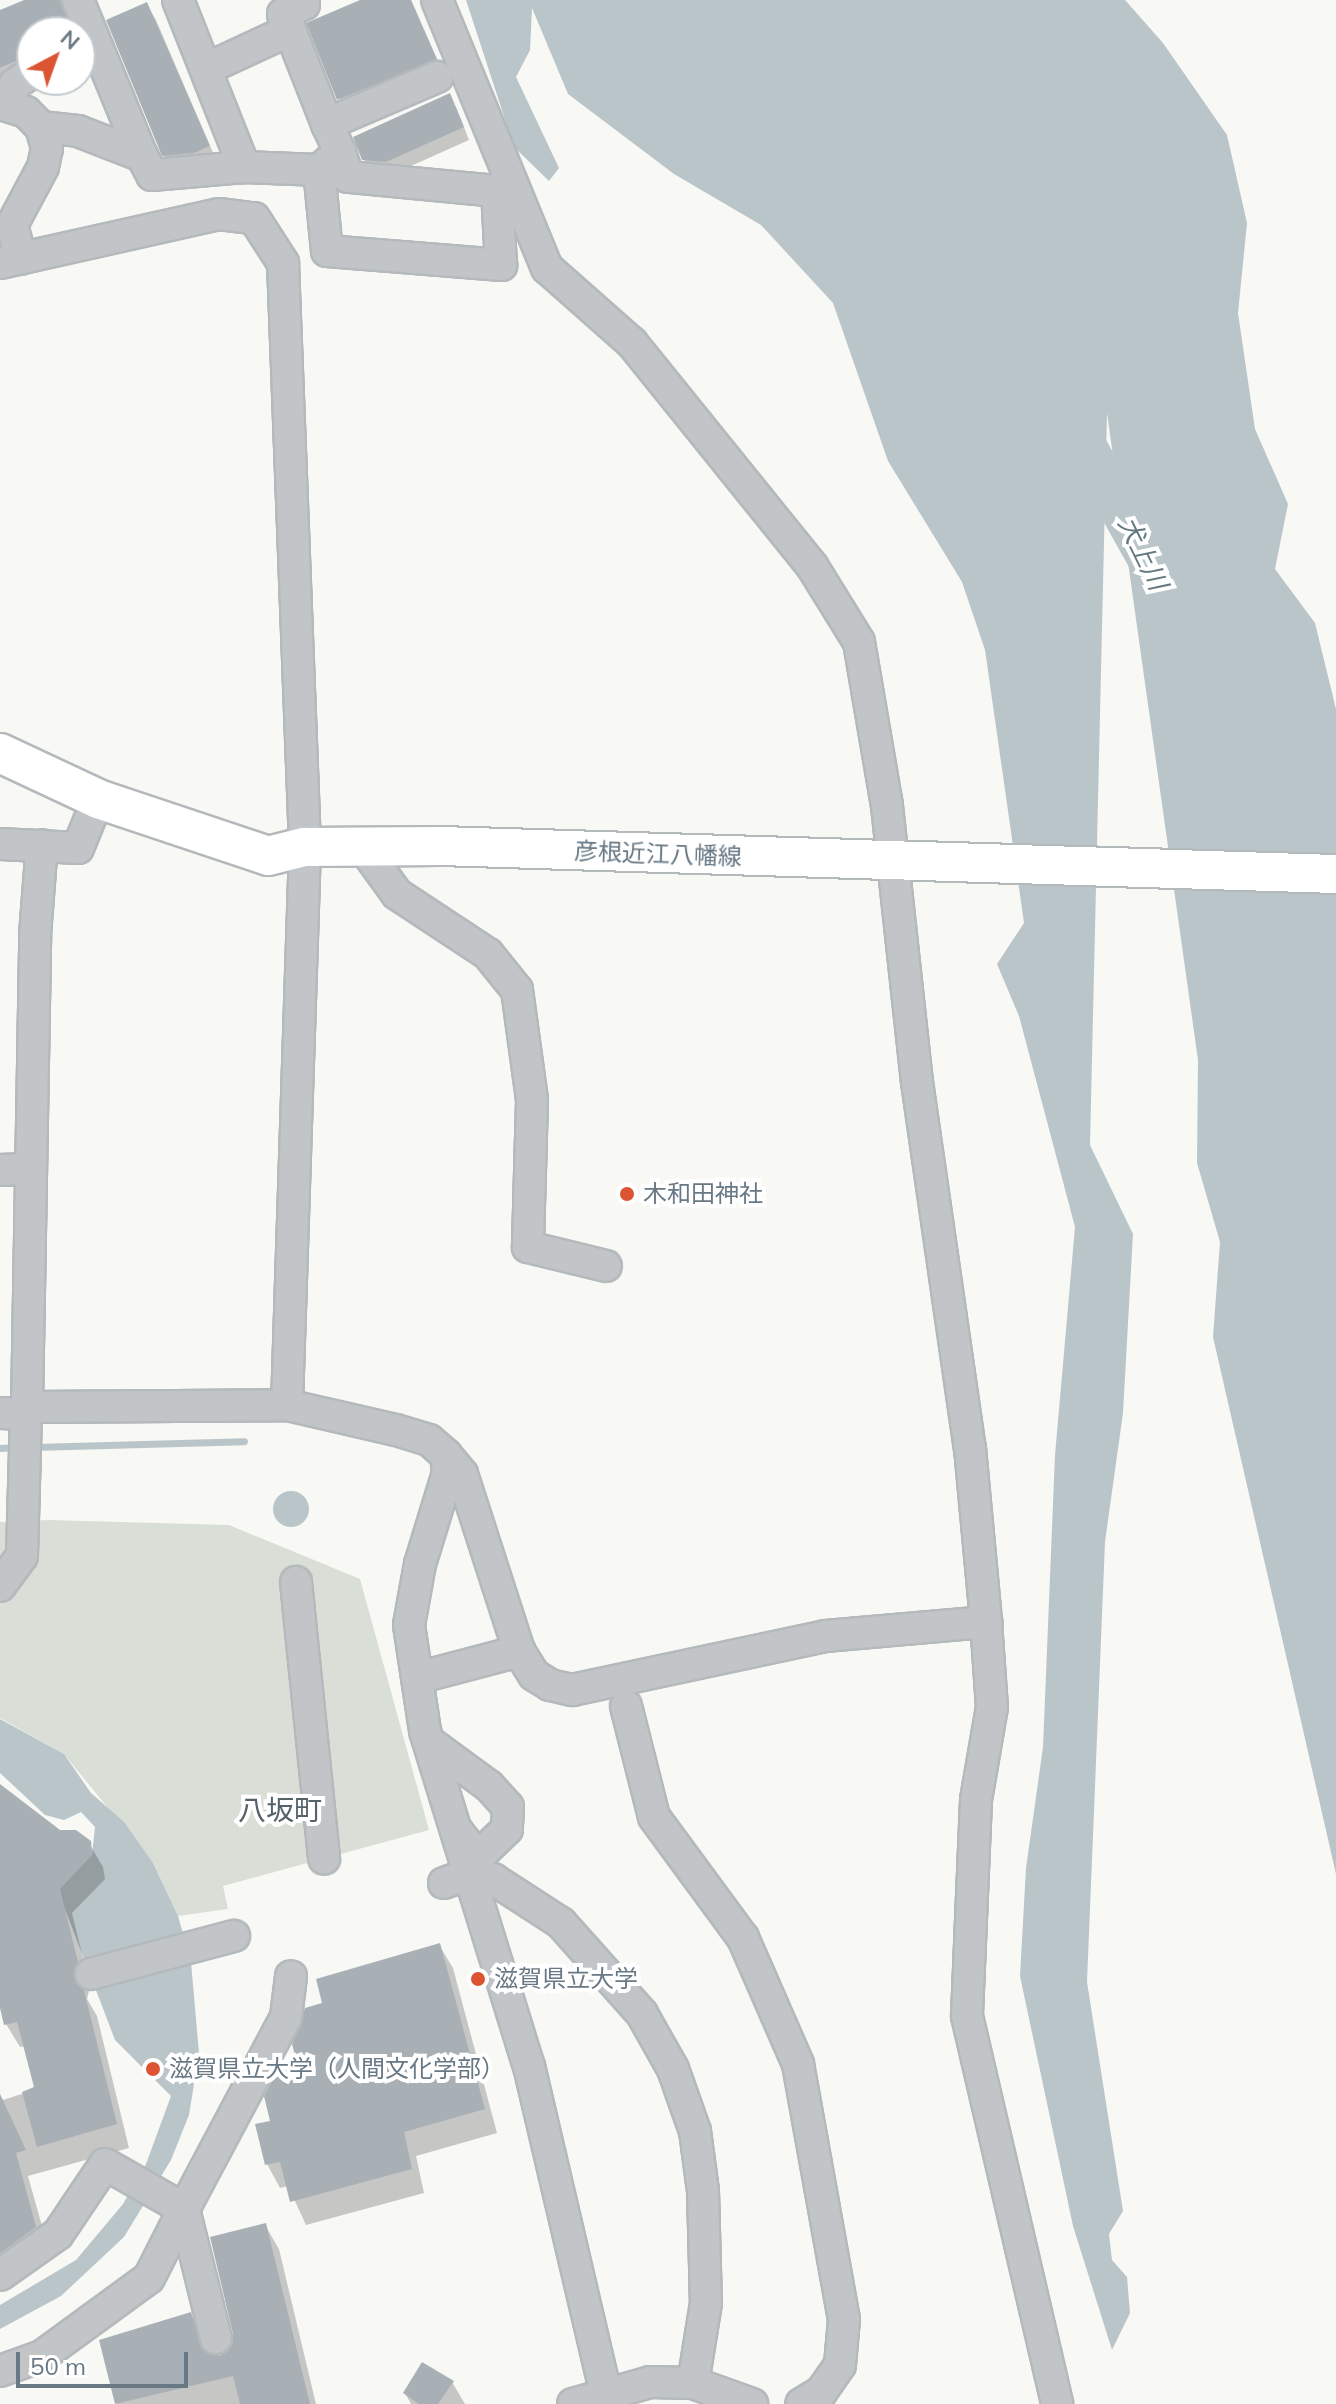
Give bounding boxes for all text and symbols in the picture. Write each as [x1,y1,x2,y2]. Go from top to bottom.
north arrow [16,16,96,96]
text: N [55,23,86,55]
water label: 犬上川 [1112,511,1174,595]
street label: 彦根近江八幡線 [574,837,742,871]
place label: 木和田神社 [643,1180,763,1208]
marker: 木和田神社 [618,1185,636,1203]
district label: 八坂町 [238,1793,322,1827]
place label: 滋賀県立大学 [494,1965,638,1993]
marker: 滋賀県立大学 [469,1970,487,1988]
place label: 滋賀県立大学（人間文化学部） [169,2055,505,2083]
marker: 滋賀県立大学（人間文化学部） [144,2060,162,2078]
scale bar [20,2336,192,2386]
text: 50 m [30,2351,86,2381]

